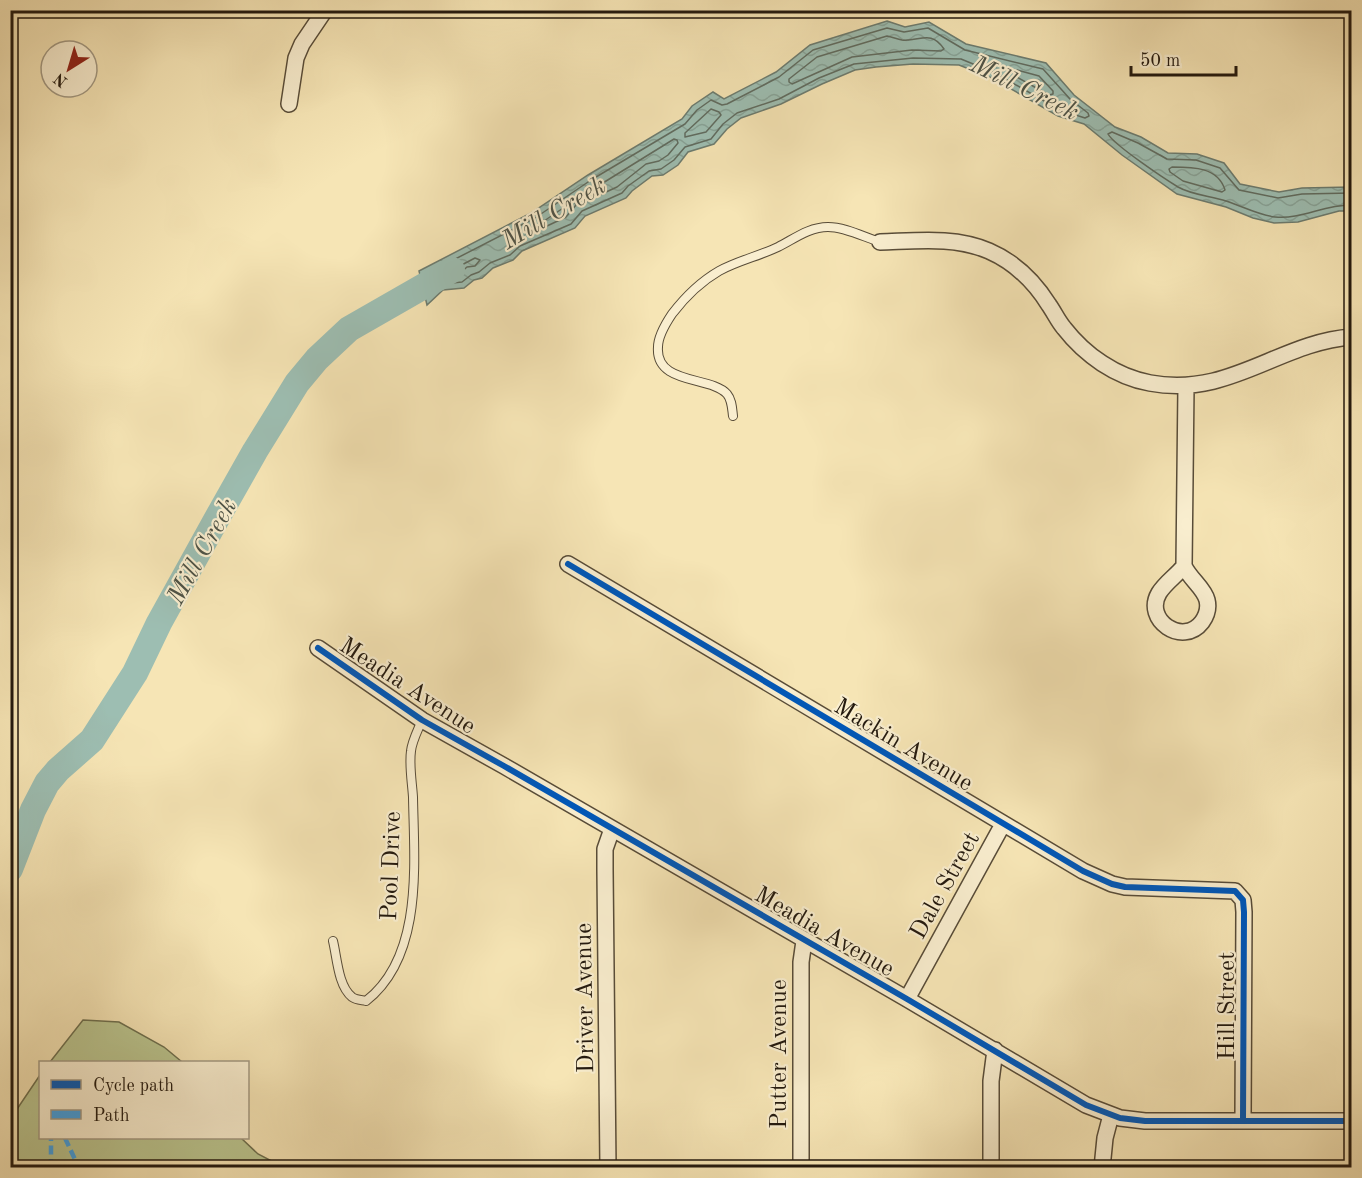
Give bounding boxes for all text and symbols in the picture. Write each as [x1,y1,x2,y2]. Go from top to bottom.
north arrow [39,39,99,99]
scale bar [1131,39,1236,77]
water label: Mill Creek [965,51,1082,126]
text: 50 m [1140,52,1180,70]
text: N [51,69,71,89]
water label: Mill Creek [496,172,611,255]
water label: Mill Creek [163,495,242,610]
street label: Meadia Avenue [335,634,479,739]
street label: Mackin Avenue [829,695,977,797]
street label: Pool Drive [378,811,406,921]
street label: Dale Street [907,828,985,944]
street label: Meadia Avenue [750,883,898,982]
street label: Driver Avenue [573,923,599,1073]
street label: Hill Street [1216,952,1240,1060]
street label: Putter Avenue [768,979,792,1129]
legend [39,1061,249,1139]
text: Cycle path [93,1077,174,1095]
text: Path [93,1107,130,1125]

